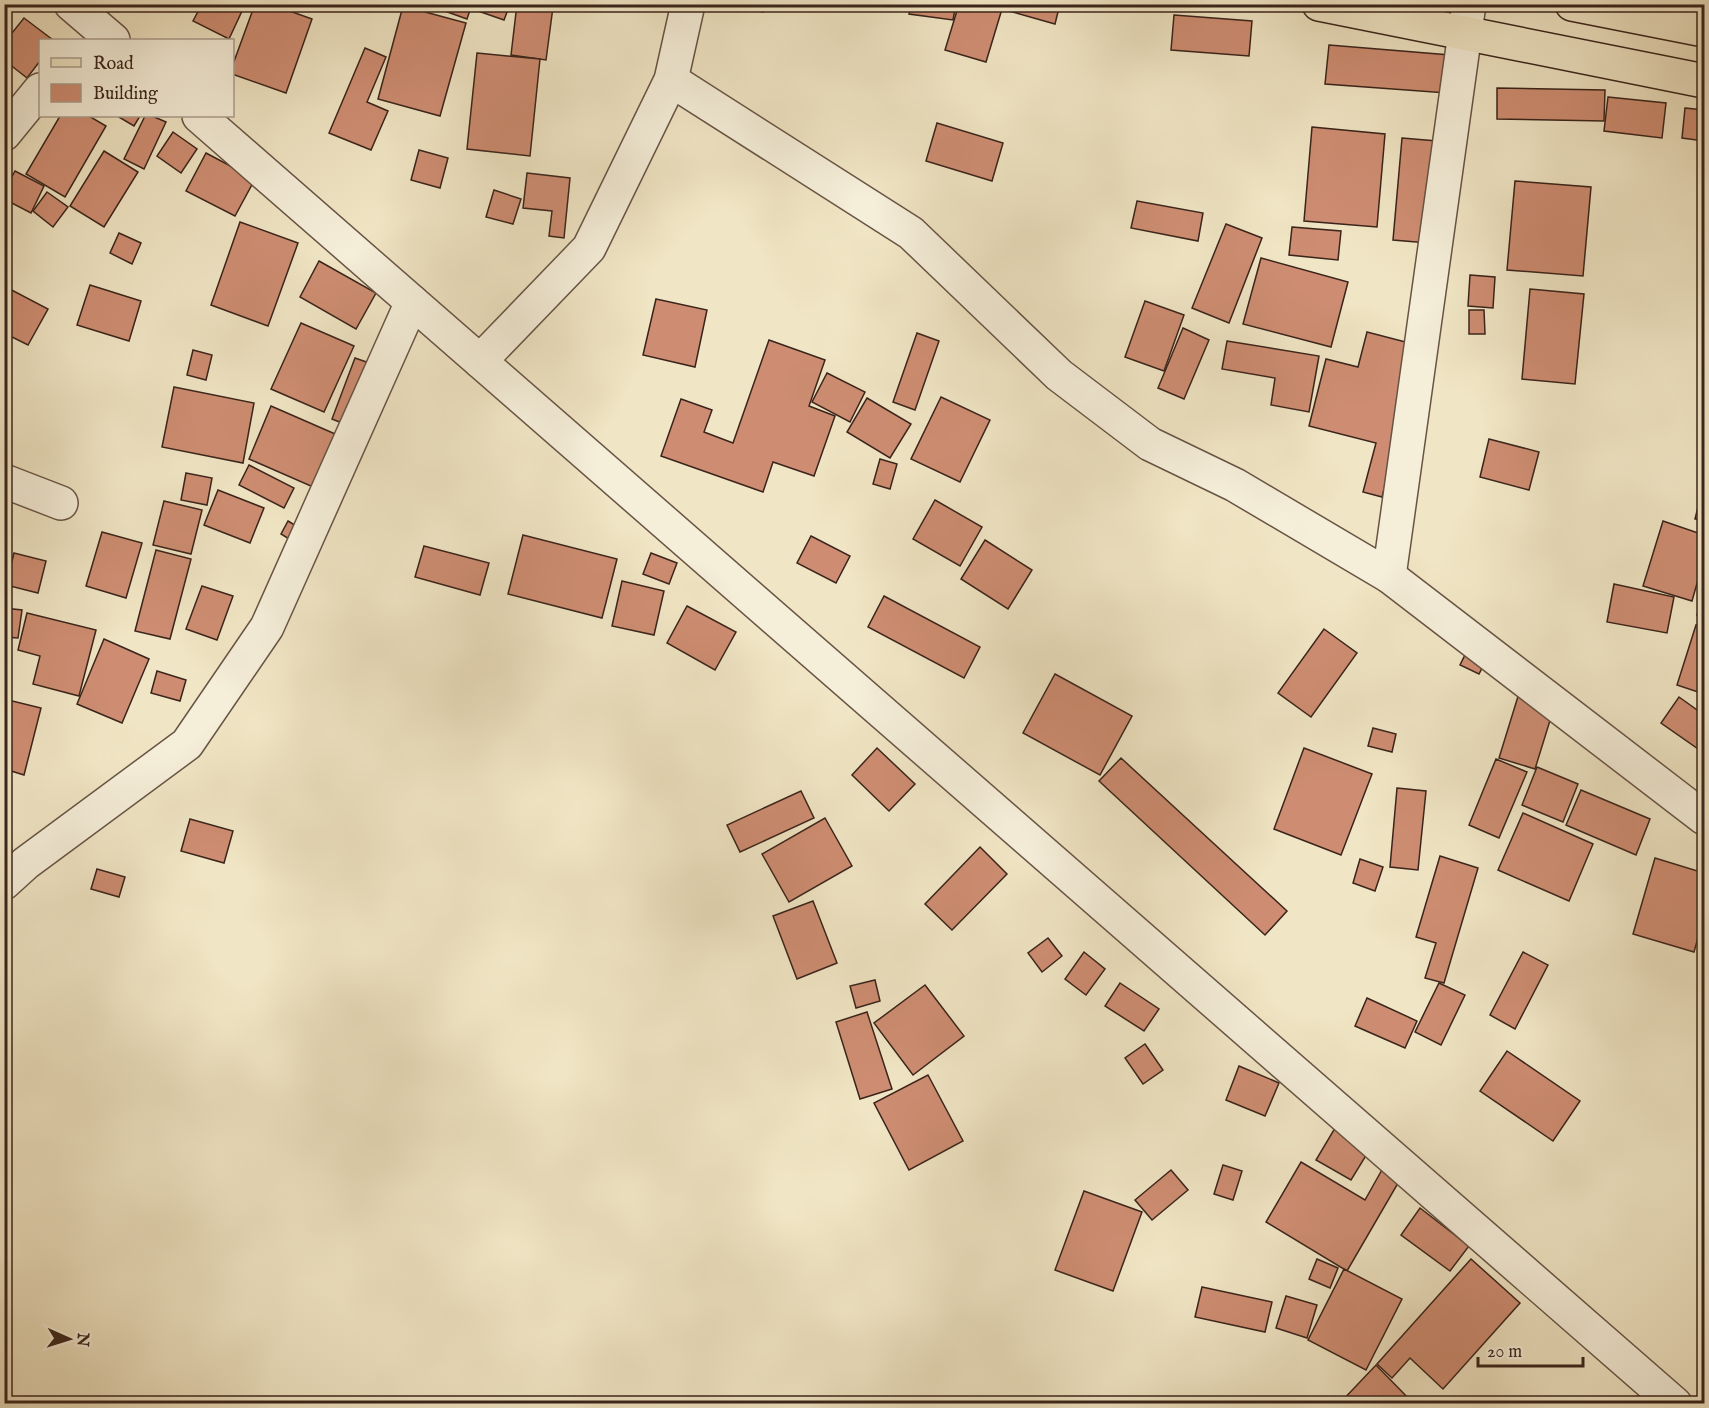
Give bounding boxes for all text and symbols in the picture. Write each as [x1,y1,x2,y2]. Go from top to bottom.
legend [39,39,234,117]
text: Road [93,53,134,76]
text: Building [93,83,158,106]
north arrow [39,1309,99,1369]
scale bar [1478,1330,1583,1368]
text: N [72,1331,92,1347]
text: 20 m [1487,1341,1522,1364]

